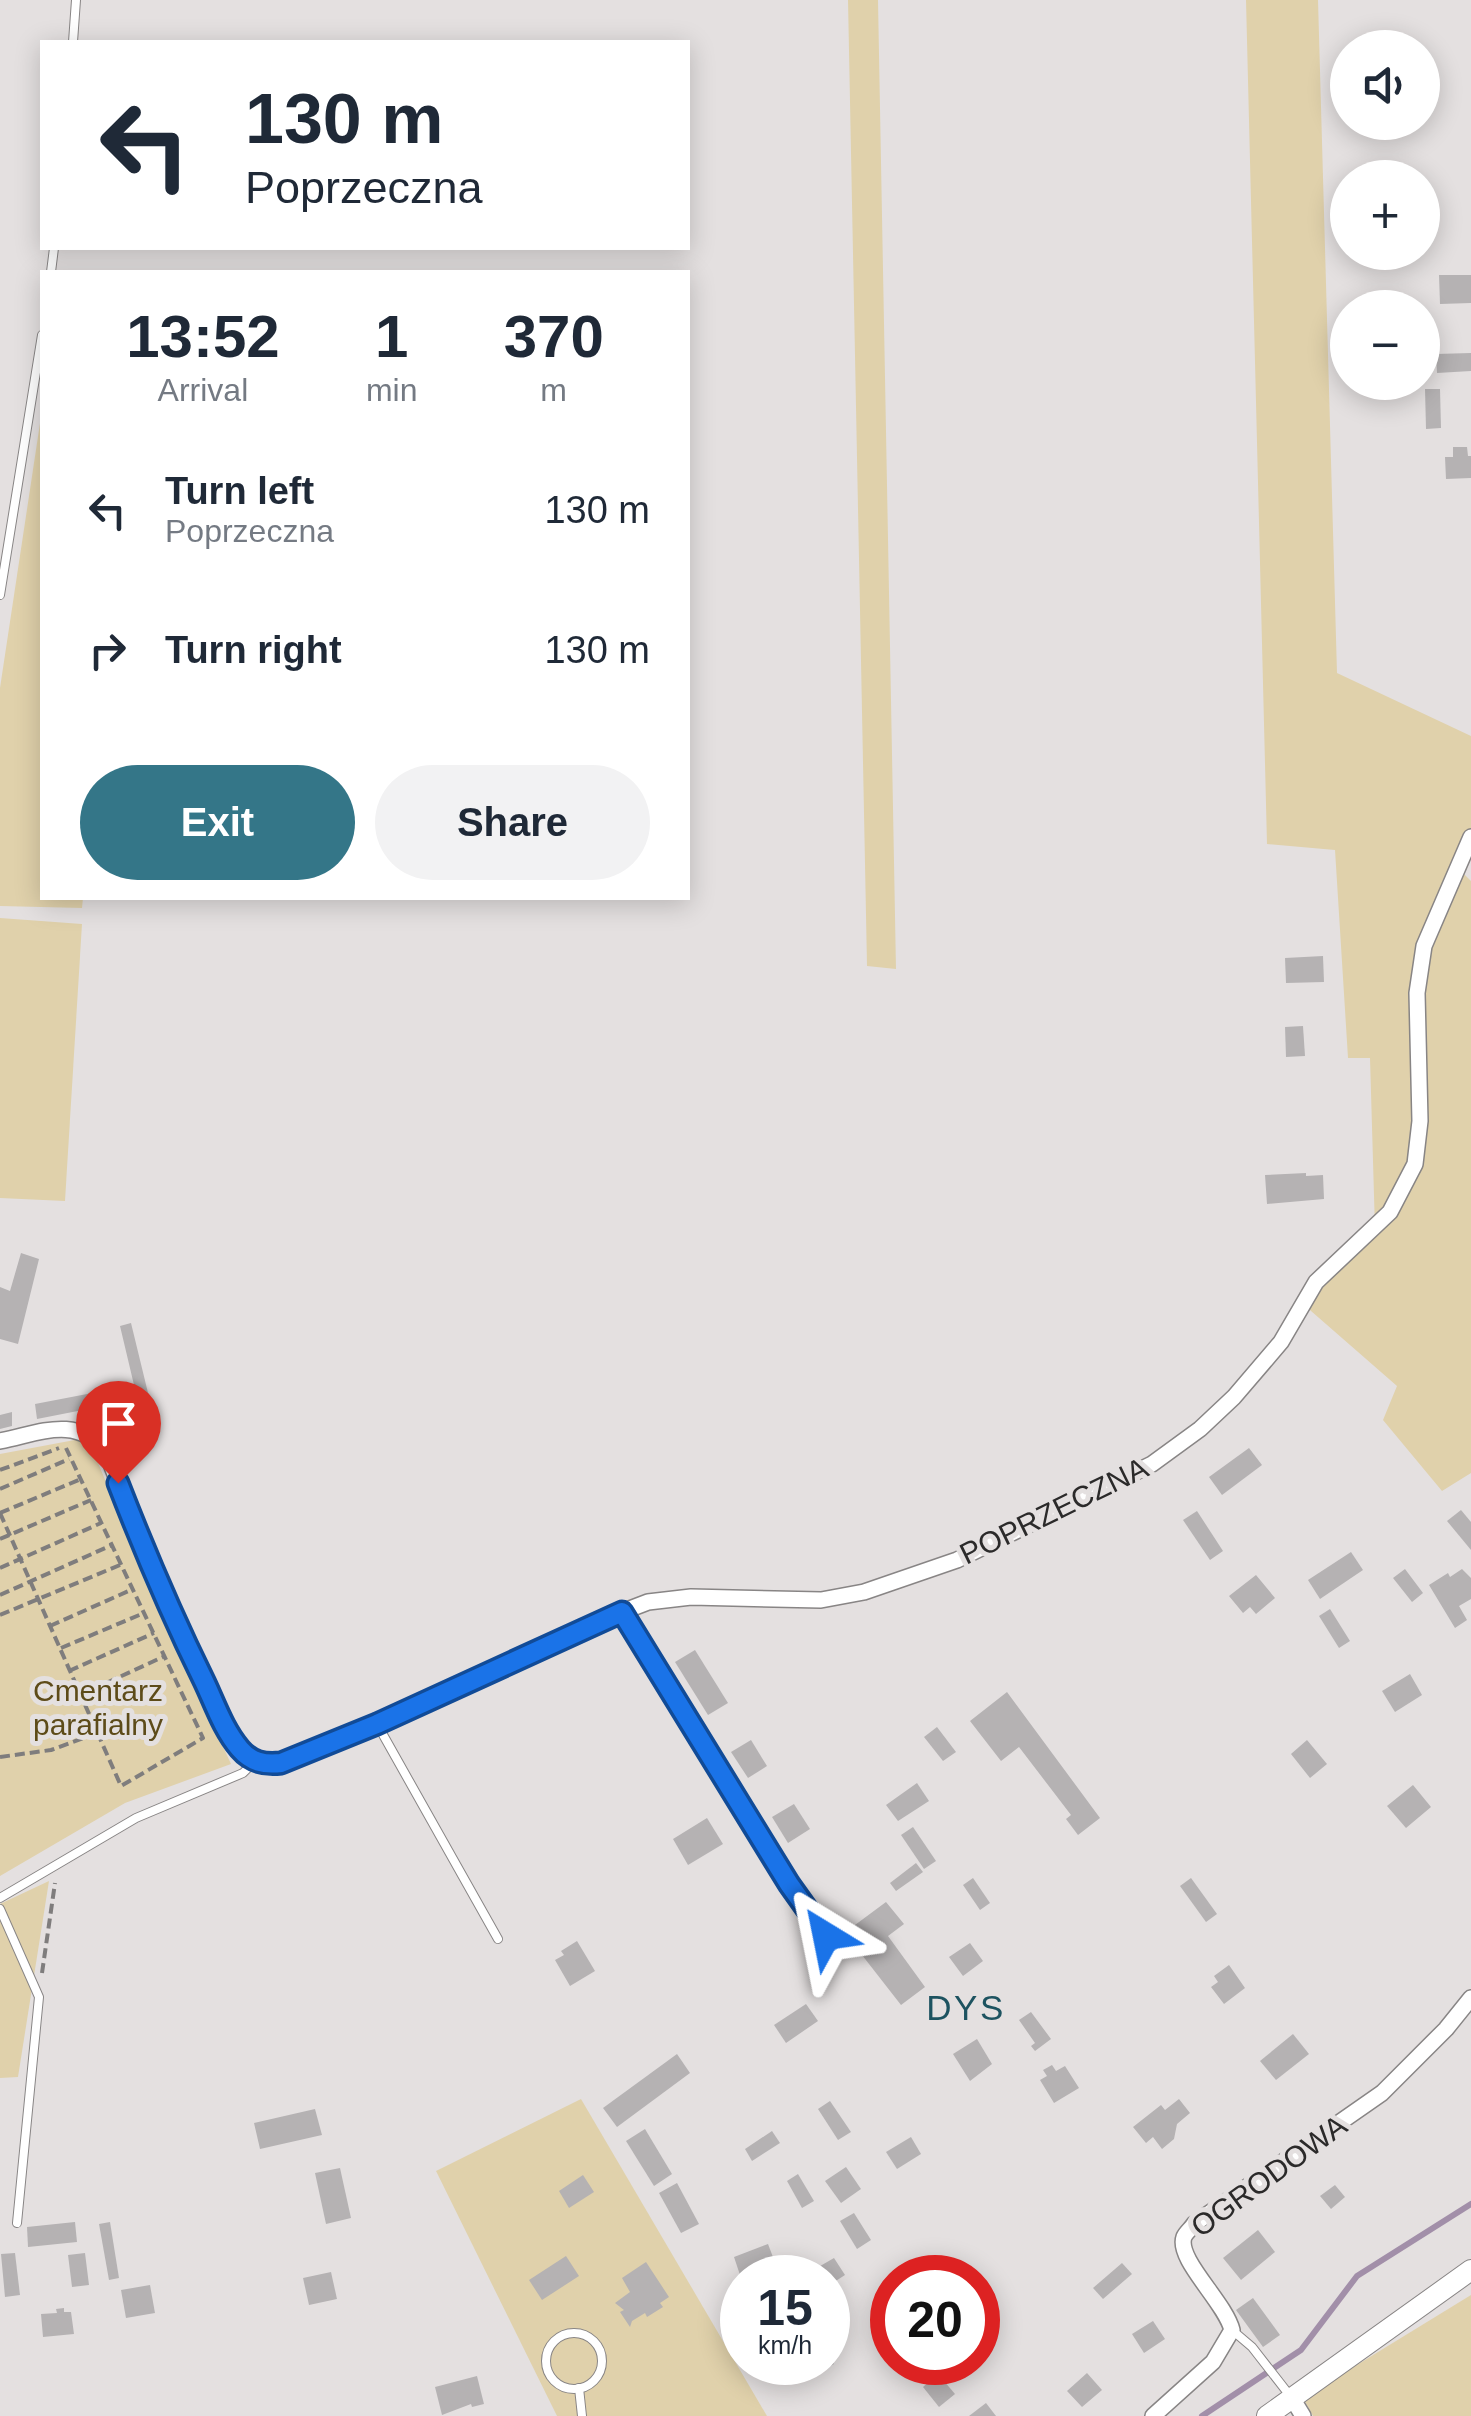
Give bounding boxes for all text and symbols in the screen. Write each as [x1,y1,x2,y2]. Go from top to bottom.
map controls [1330,30,1440,400]
button: sound [1330,30,1440,140]
icon: left [80,80,210,210]
text: 130 m [245,80,443,158]
button: + [1330,160,1440,270]
text: Poprzeczna [245,162,483,213]
button: − [1330,290,1440,400]
text: 13:52 [126,303,280,370]
text: 1 [375,303,408,370]
text: 370 [504,303,604,370]
text: Arrival [158,372,248,408]
text: min [366,372,417,408]
text: m [540,372,567,408]
text: Turn left [165,470,314,512]
icon: left [80,483,135,538]
text: 130 m [544,489,650,531]
text: Poprzeczna [165,513,334,549]
icon: right [80,623,135,678]
text: Turn right [165,629,342,671]
text: 130 m [544,629,650,671]
button: Exit [80,765,355,880]
button: Share [375,765,650,880]
pin [76,1381,161,1484]
icon: arrive [91,1396,146,1451]
street label: POPRZECZNA [954,1451,1153,1570]
park label: Cmentarz parafialny [33,1674,163,1741]
position arrow [774,1884,878,1988]
district label: DYS [926,1988,1006,2027]
street label: OGRODOWA [1185,2108,1353,2243]
speed limit sign: 20 [870,2255,1000,2385]
text: 15 [757,2280,813,2336]
text: km/h [758,2331,812,2359]

